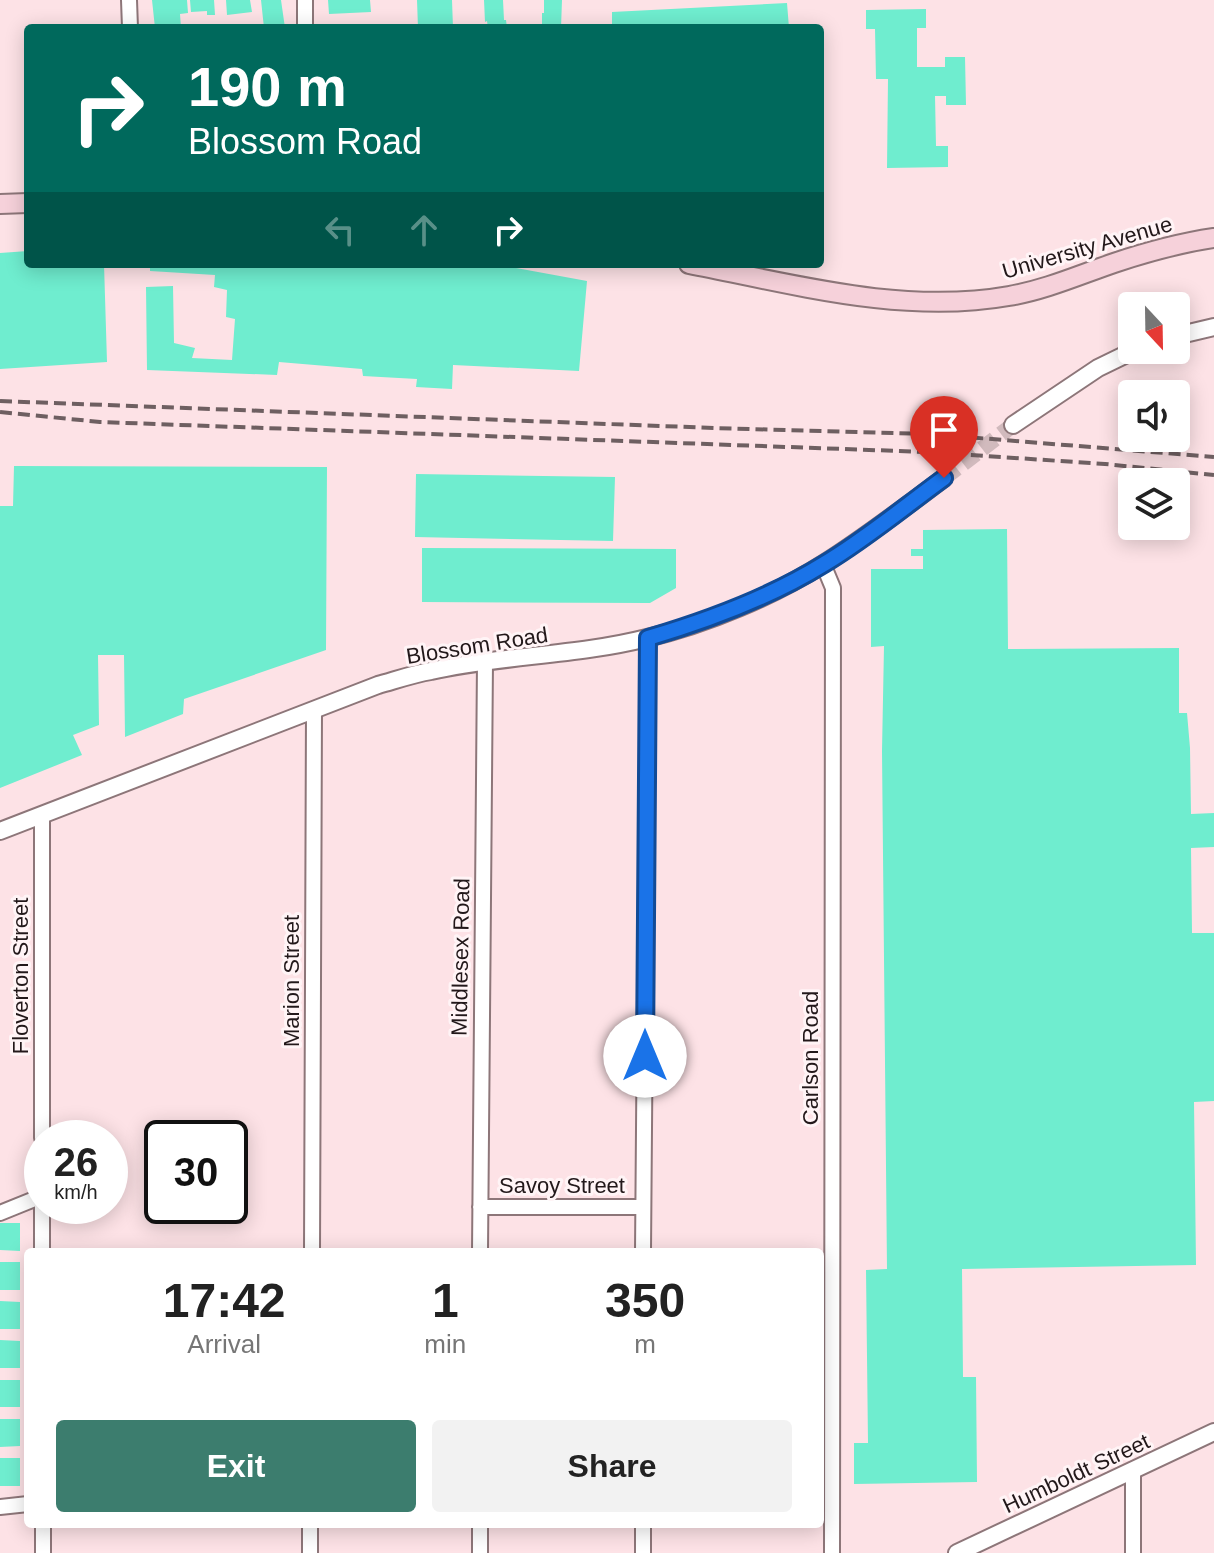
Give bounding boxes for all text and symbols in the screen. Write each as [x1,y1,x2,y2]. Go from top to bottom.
text: 190 m [188,55,347,118]
icon: right [56,56,160,160]
text: Blossom Road [188,121,422,162]
icon: left [318,208,362,252]
icon: ahead [402,208,446,252]
icon: right [486,208,530,252]
street label: University Avenue [999,211,1175,284]
north arrow [1118,292,1190,364]
map controls [1118,292,1190,540]
button: sound [1118,380,1190,452]
pin [910,396,978,478]
icon: arrive [922,408,966,452]
button: layers [1118,468,1190,540]
street label: Blossom Road [404,622,550,669]
street label: Middlesex Road [447,878,474,1036]
street label: Floverton Street [8,898,33,1054]
street label: Marion Street [279,915,304,1047]
street label: Carlson Road [798,991,823,1125]
position arrow [603,1014,687,1098]
speed limit sign: 30 [144,1120,248,1224]
text: 26 [54,1140,98,1184]
street label: Savoy Street [499,1173,625,1198]
text: km/h [54,1181,98,1203]
text: 17:42 [163,1274,286,1327]
text: 1 [432,1274,459,1327]
text: 350 [605,1274,685,1327]
text: Arrival [187,1329,261,1359]
text: min [424,1329,466,1359]
text: m [634,1329,656,1359]
button: Exit [56,1420,416,1512]
button: Share [432,1420,792,1512]
street label: Humboldt Street [999,1429,1154,1518]

